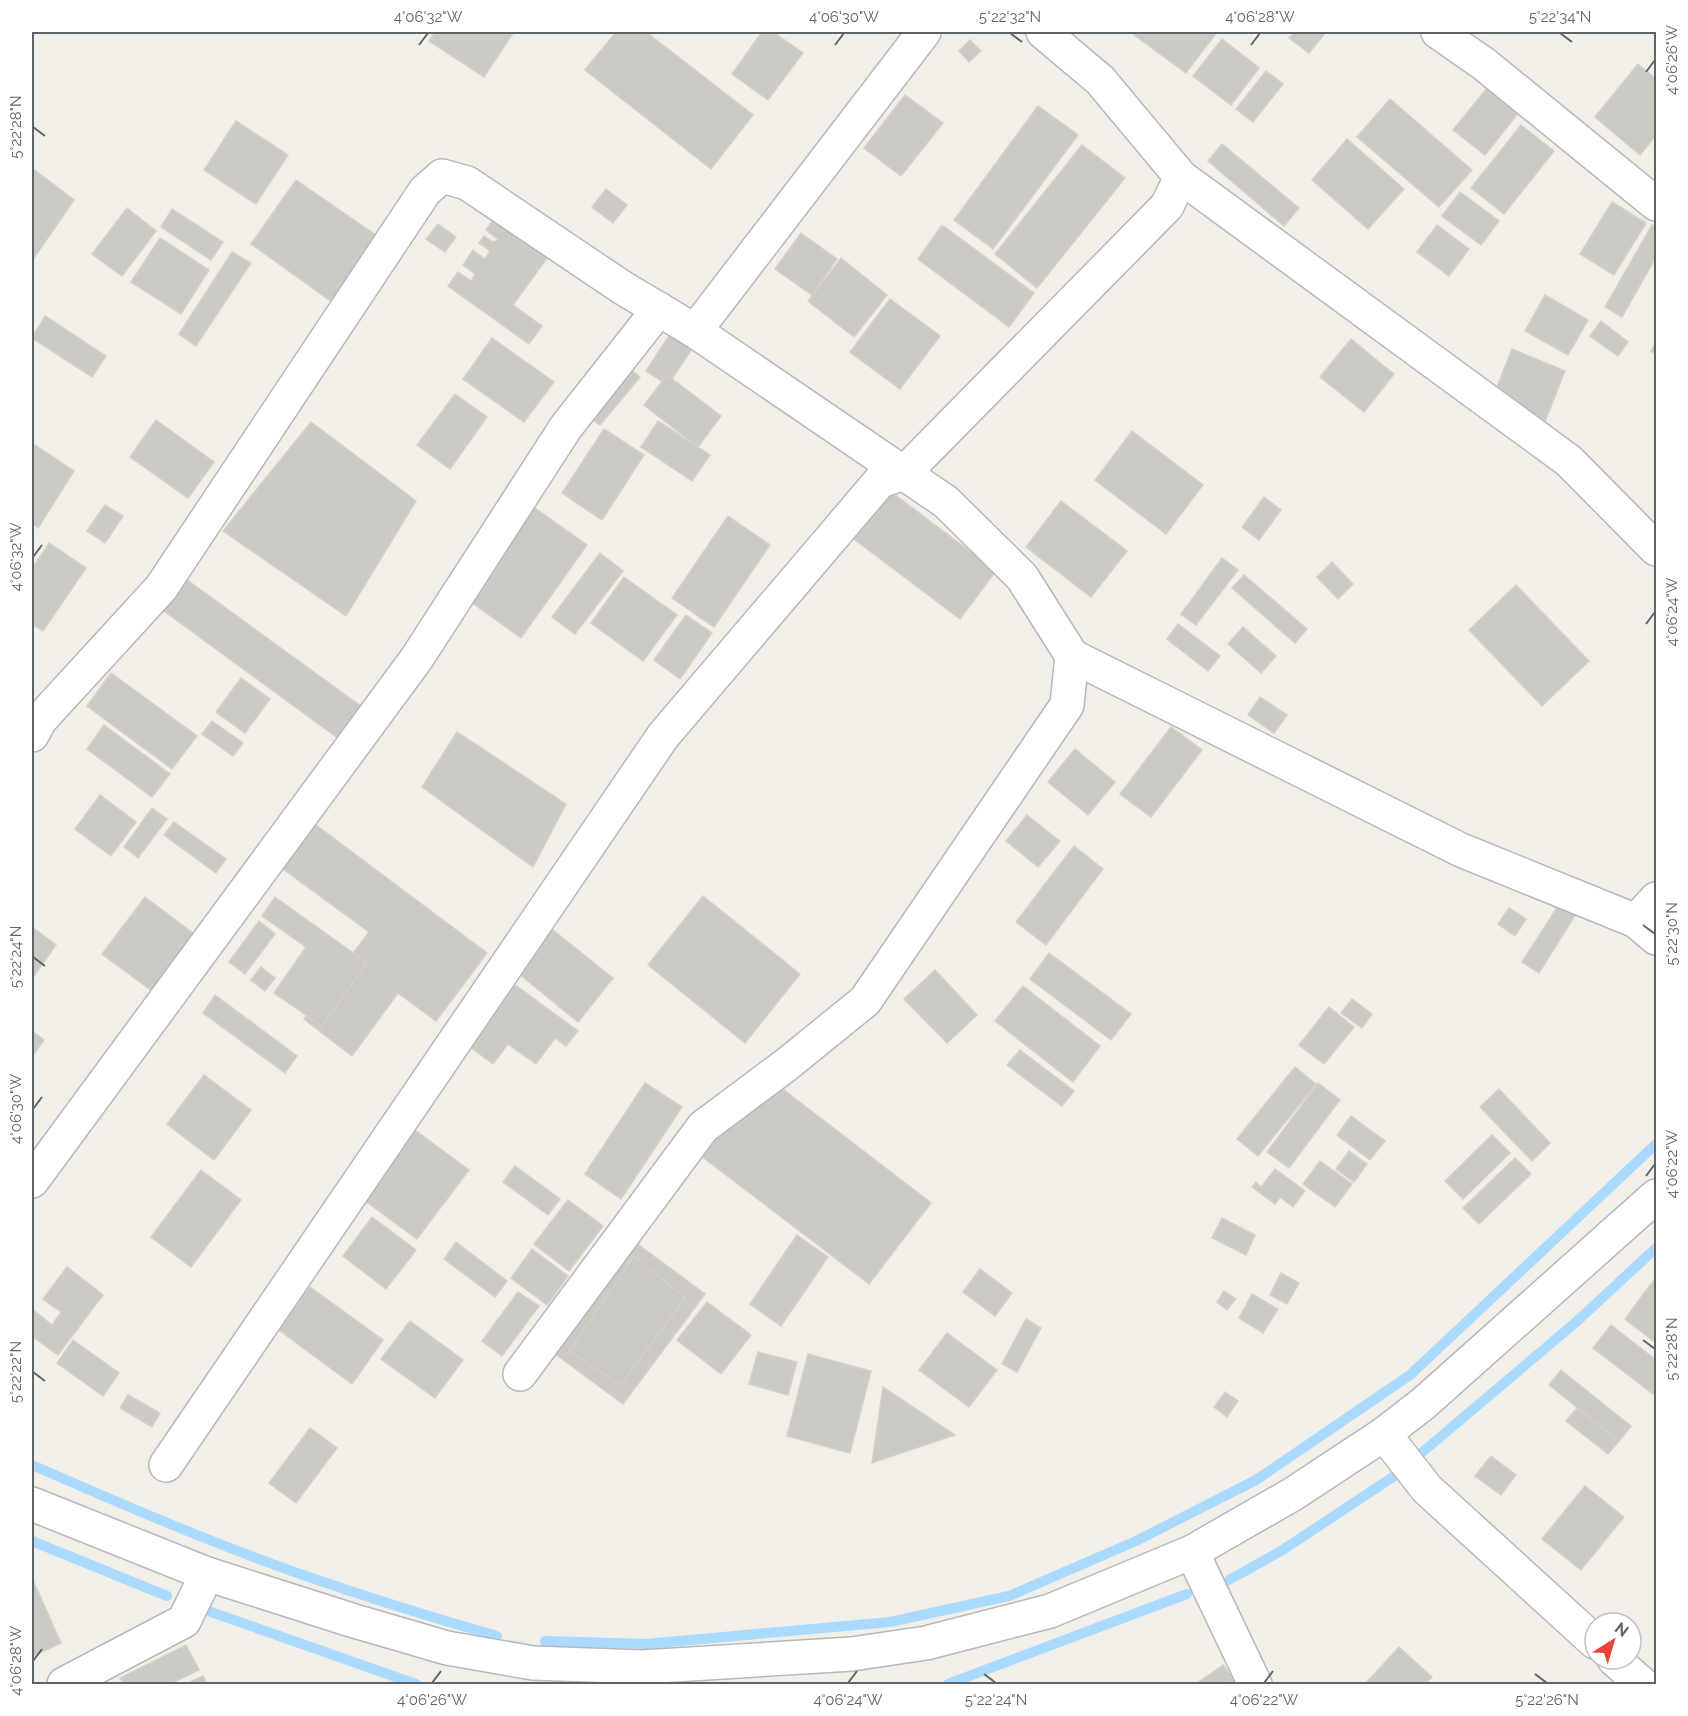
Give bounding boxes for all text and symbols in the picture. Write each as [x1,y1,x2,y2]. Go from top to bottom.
text: 4°06'32"W [394,8,463,26]
text: 4°06'30"W [809,8,879,26]
text: 5°22'32"N [979,8,1041,26]
text: 4°06'28"W [1225,8,1295,26]
text: 5°22'34"N [1529,8,1591,26]
text: 4°06'26"W [1663,25,1681,95]
text: 5°22'28"N [7,95,25,159]
text: 4°06'32"W [7,522,25,591]
text: 4°06'24"W [1663,577,1681,646]
text: 5°22'30"N [1663,902,1681,966]
text: 5°22'24"N [7,926,25,988]
text: 4°06'30"W [7,1074,25,1144]
text: 4°06'22"W [1663,1129,1681,1198]
text: 5°22'28"N [1663,1317,1681,1381]
text: 5°22'22"N [7,1341,25,1403]
north arrow [1583,1611,1643,1671]
text: N [1611,1618,1632,1641]
text: 4°06'28"W [7,1626,25,1696]
text: 4°06'26"W [397,1691,467,1709]
text: 4°06'24"W [814,1691,883,1709]
text: 5°22'24"N [965,1691,1027,1709]
text: 4°06'22"W [1230,1691,1299,1709]
text: 5°22'26"N [1515,1691,1579,1709]

